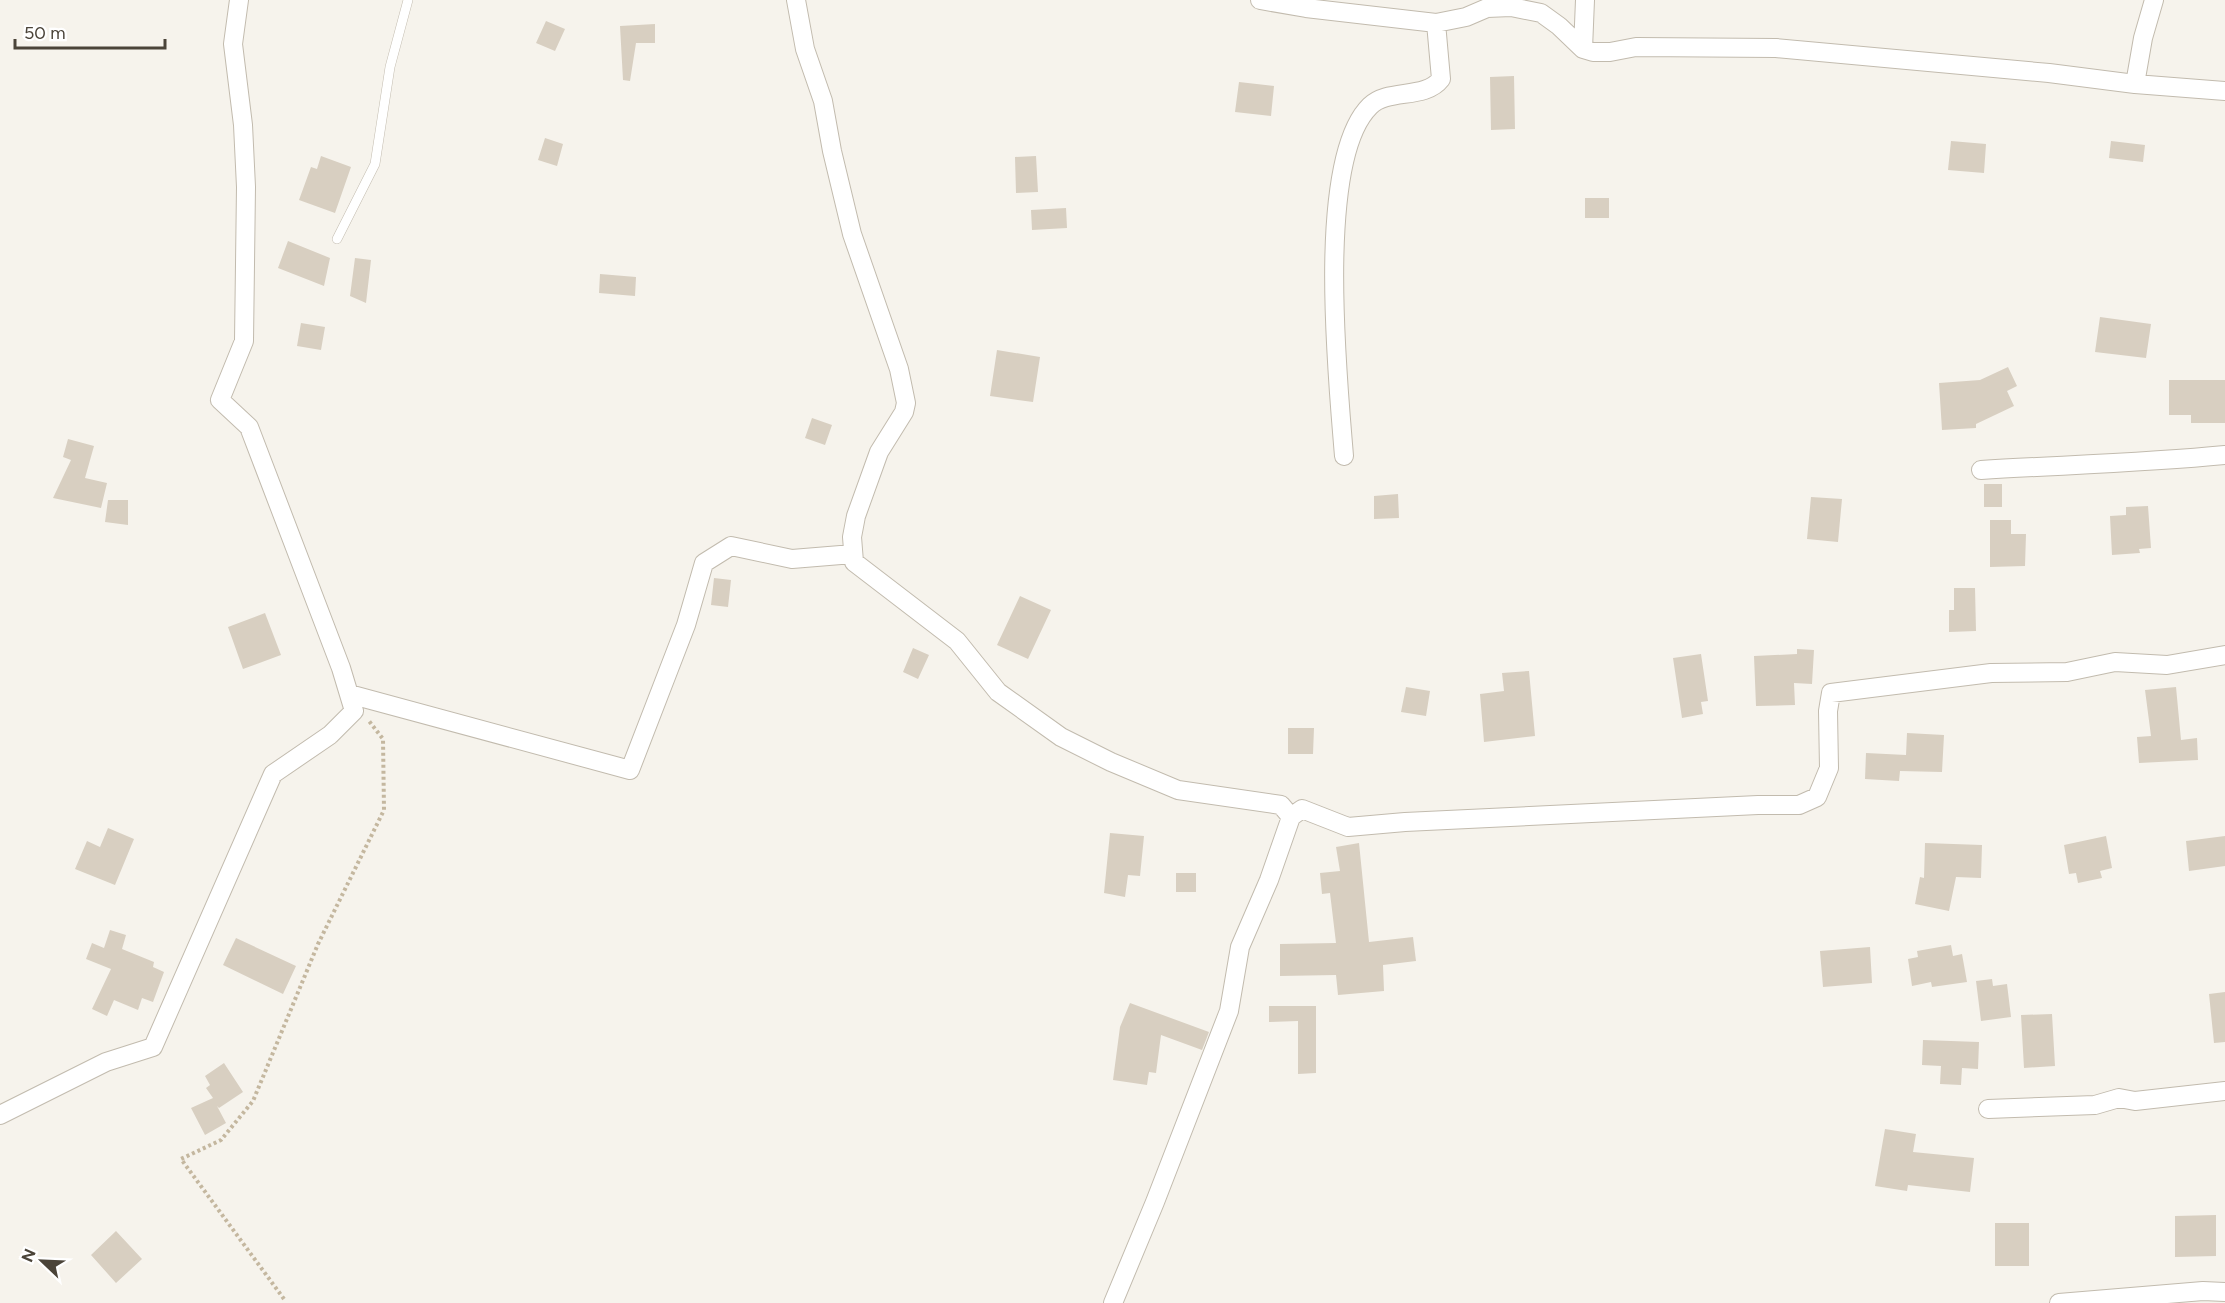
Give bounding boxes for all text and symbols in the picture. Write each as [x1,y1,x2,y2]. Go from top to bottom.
scale bar [15,12,165,50]
text: 50 m [24,22,66,44]
north arrow [12,1231,72,1291]
text: N [17,1246,40,1265]

